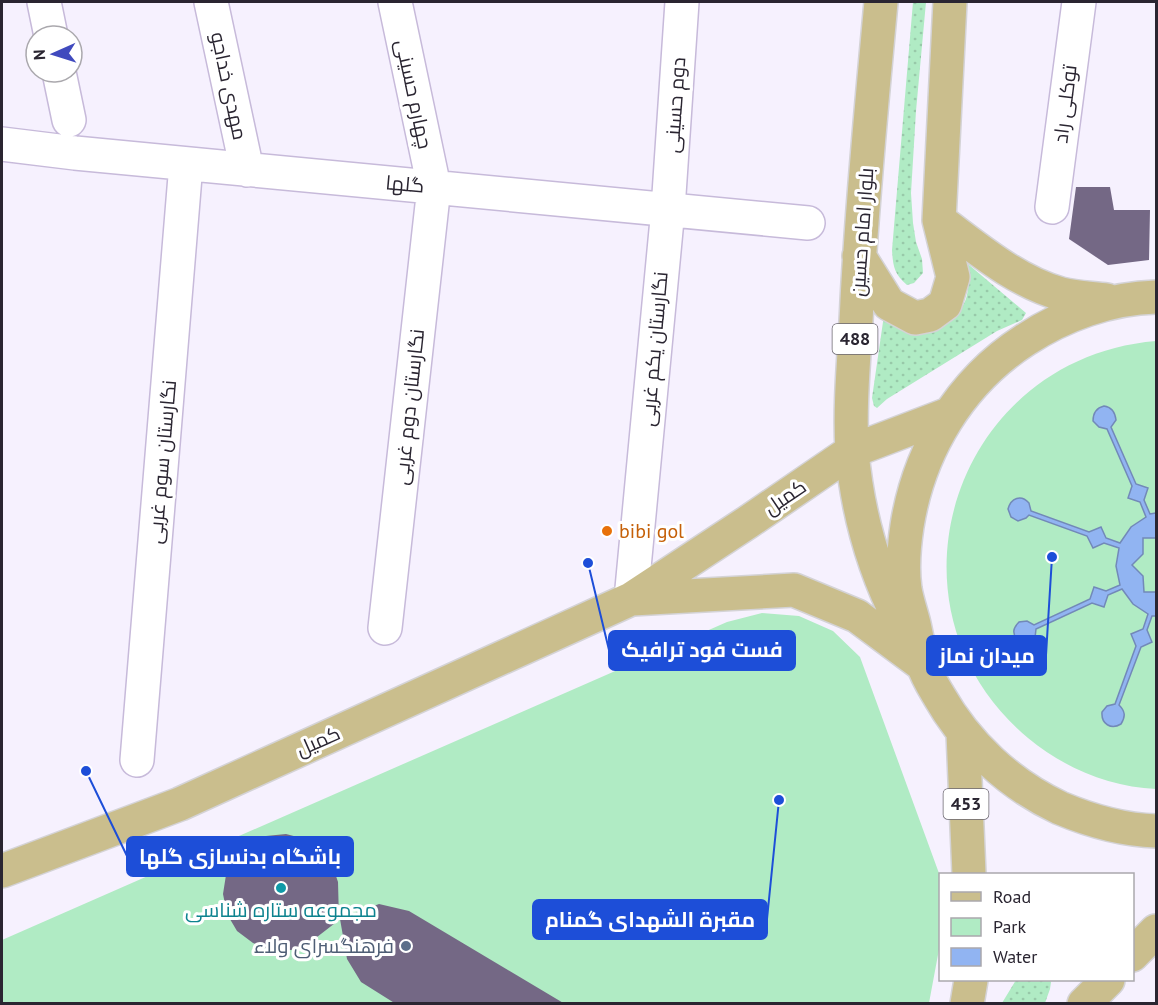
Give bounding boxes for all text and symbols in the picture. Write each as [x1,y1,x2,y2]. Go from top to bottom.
north arrow [24,24,84,84]
street label: مهدی خداجو [205,30,253,142]
street label: چهارم حسینی [389,37,438,151]
text: N [29,49,49,61]
street label: دوم حسینی [659,56,692,154]
street label: توکلی راد [1047,63,1083,145]
street label: بلوار امام حسین [845,167,880,297]
street label: گلها [385,169,425,199]
street label: نگارستان یکم غربی [634,270,675,428]
road number: 488 [832,324,878,354]
street label: نگارستان دوم غربی [388,328,431,486]
street label: نگارستان سوم غربی [142,379,183,545]
street label: کمیل [759,473,811,521]
place label: bibi gol [619,518,684,544]
marker: bibi gol [600,524,614,538]
callout: فست فود ترافیک [609,631,795,670]
text: فست فود ترافیک [621,636,783,663]
callout: میدان نماز [927,636,1046,675]
text: میدان نماز [938,642,1035,669]
street label: کمیل [292,720,344,762]
road number: 453 [944,789,988,819]
callout: باشگاه بدنسازی گلها [127,837,353,876]
text: باشگاه بدنسازی گلها [139,843,341,870]
legend [939,873,1134,981]
marker: مجموعه ستاره شناسی [274,881,288,895]
text: Road [993,885,1031,908]
place label: مجموعه ستاره شناسی [185,897,377,923]
callout: مقبرة الشهدای گمنام [533,900,767,939]
text: مقبرة الشهدای گمنام [545,906,755,934]
text: Park [993,915,1026,938]
place label: فرهنگسرای ولاء [254,933,394,959]
marker: فرهنگسرای ولاء [399,939,413,953]
text: Water [993,945,1037,968]

